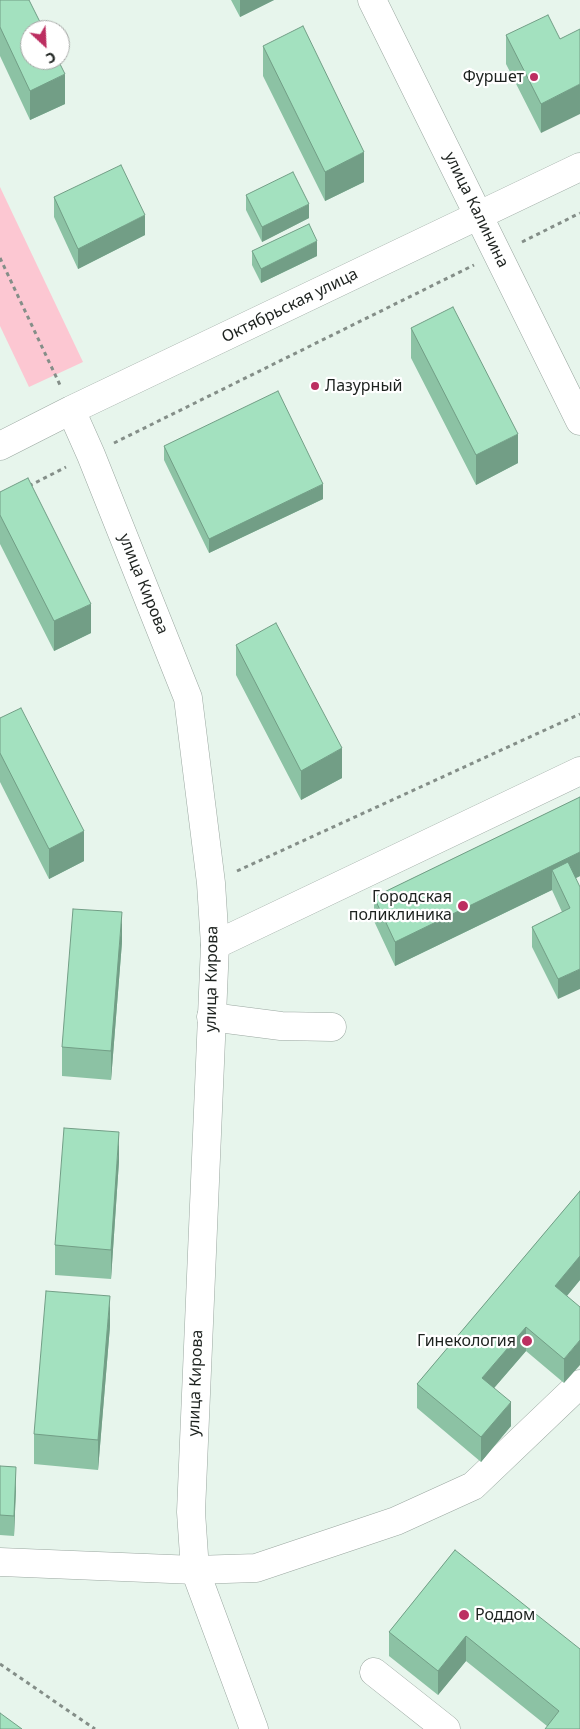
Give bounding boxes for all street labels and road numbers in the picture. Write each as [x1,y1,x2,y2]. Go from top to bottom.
street label: улица Калинина [440,149,512,271]
street label: Октябрьская улица [219,265,361,347]
street label: улица Кирова [114,531,172,637]
street label: улица Кирова [201,926,223,1032]
street label: улица Кирова [185,1329,207,1437]

